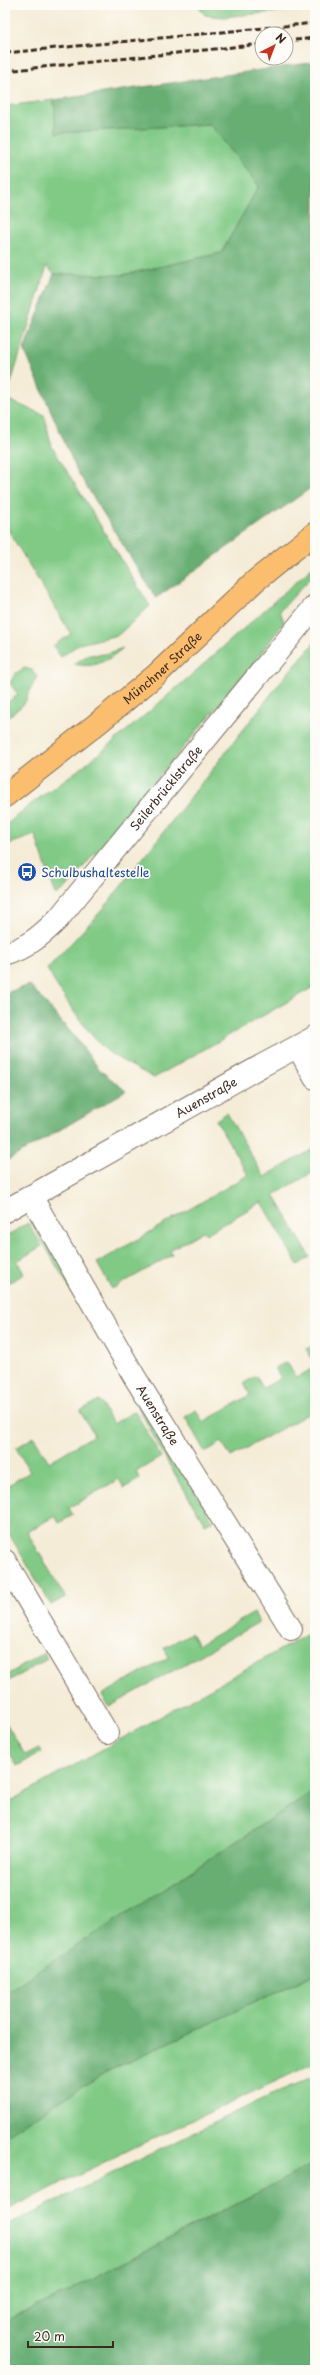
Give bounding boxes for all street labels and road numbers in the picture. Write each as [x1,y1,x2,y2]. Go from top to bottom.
street label: Münchner Straße [119,627,206,708]
street label: Seilerbrücklstraße [125,741,206,834]
street label: Auenstraße [172,1073,240,1122]
street label: Auenstraße [132,1381,184,1448]

